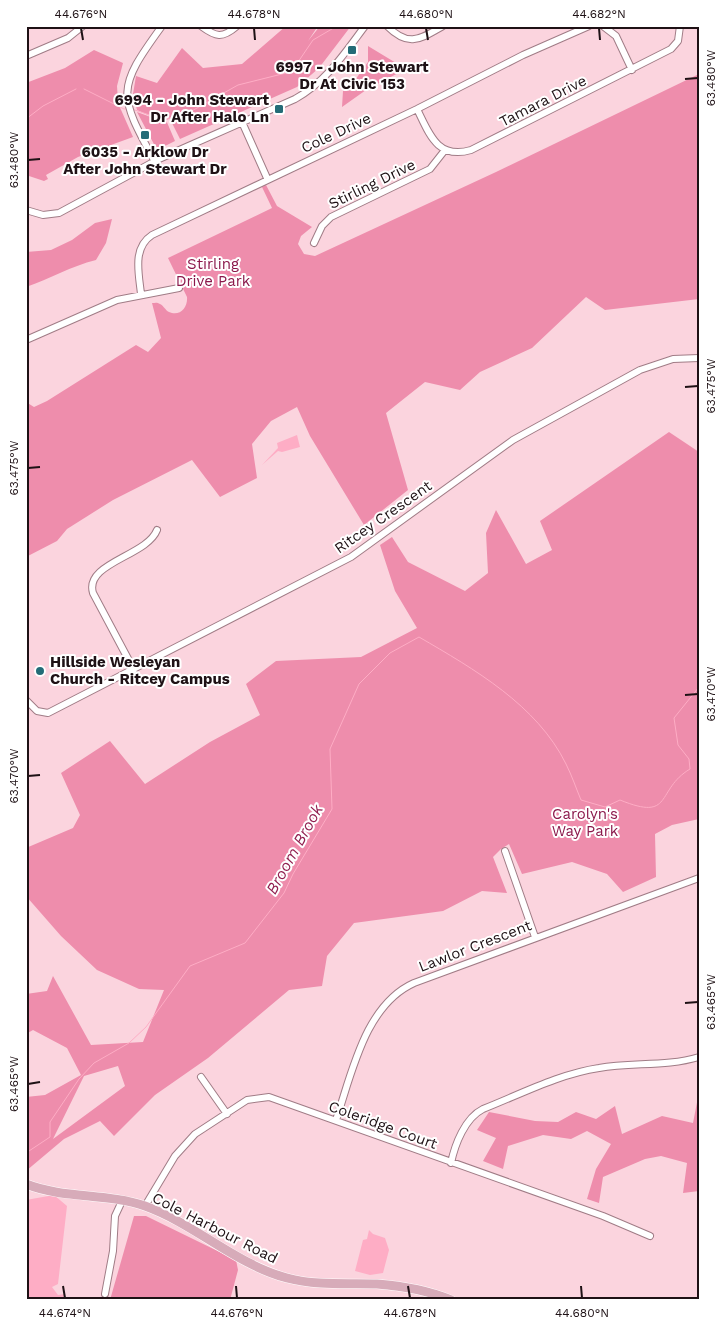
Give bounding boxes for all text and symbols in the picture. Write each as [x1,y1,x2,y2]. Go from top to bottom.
text: 44.676°N [55,7,107,21]
text: 44.678°N [228,7,280,21]
text: 44.680°N [399,7,453,21]
text: 44.682°N [572,7,626,21]
marker: 6997 - John Stewart Dr At Civic 153 [346,44,358,56]
text: 63.480°W [704,49,718,106]
place label: 6997 - John Stewart Dr At Civic 153 [275,58,429,93]
street label: Tamara Drive [496,71,590,131]
place label: 6994 - John Stewart Dr After Halo Ln [115,91,269,126]
marker: 6994 - John Stewart Dr After Halo Ln [273,103,285,115]
street label: Cole Drive [298,109,374,157]
marker: 6035 - Arklow Dr After John Stewart Dr [139,129,151,141]
text: 63.480°W [7,131,21,188]
place label: 6035 - Arklow Dr After John Stewart Dr [63,143,227,178]
street label: Stirling Drive [326,155,418,213]
park label: Stirling Drive Park [176,255,251,290]
text: 63.475°W [704,358,718,413]
text: 63.475°W [7,440,21,495]
street label: Ritcey Crescent [331,476,436,557]
place label: Hillside Wesleyan Church - Ritcey Campus [50,653,230,688]
marker: Hillside Wesleyan Church - Ritcey Campus [34,665,46,677]
text: 63.470°W [704,666,718,722]
text: 63.470°W [7,748,21,804]
water label: Broom Brook [262,800,328,897]
park label: Carolyn's Way Park [552,805,619,840]
street label: Lawlor Crescent [416,916,535,976]
text: 63.465°W [704,974,718,1030]
text: 63.465°W [7,1056,21,1112]
street label: Coleridge Court [326,1097,440,1153]
street label: Cole Harbour Road [149,1189,281,1267]
text: 44.674°N [39,1306,91,1320]
text: 44.676°N [211,1306,263,1320]
text: 44.678°N [384,1306,436,1320]
text: 44.680°N [555,1306,609,1320]

